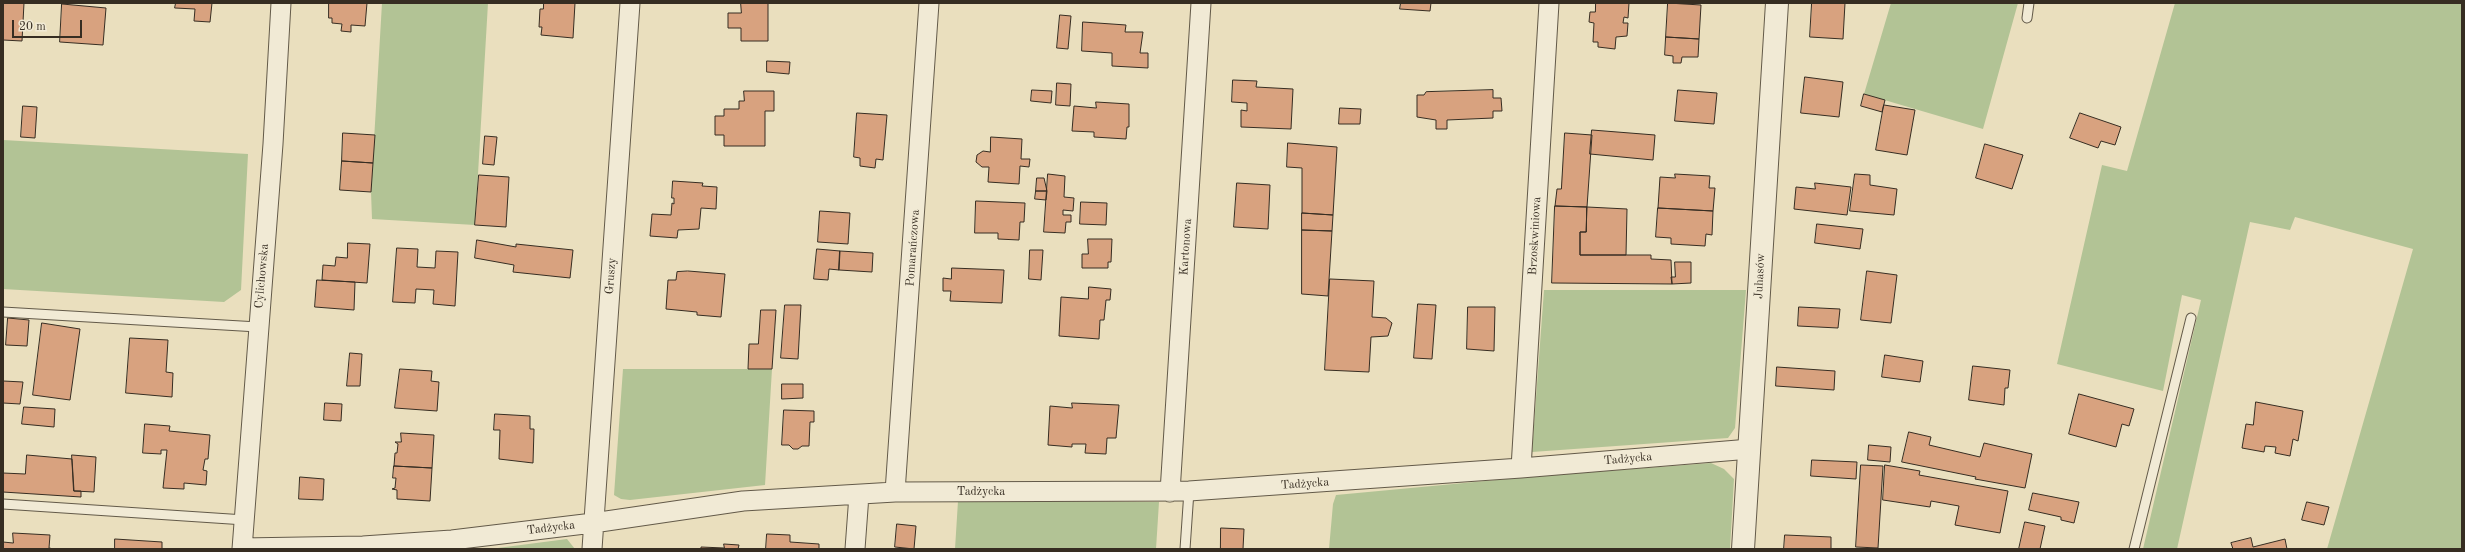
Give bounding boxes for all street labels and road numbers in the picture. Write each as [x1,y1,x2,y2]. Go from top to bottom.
street label: Brzoskwiniowa [1526,196,1544,276]
street label: Pomarańczowa [903,209,923,287]
street label: Kartonowa [1177,218,1195,276]
street label: Cylichowska [252,243,272,309]
street label: Juhasów [1752,253,1768,299]
street label: Gruszy [603,257,619,295]
street label: Tadżycka [1603,450,1653,468]
street label: Tadżycka [1280,475,1330,493]
street label: Tadżycka [957,485,1005,499]
street label: Tadżycka [526,518,576,538]

